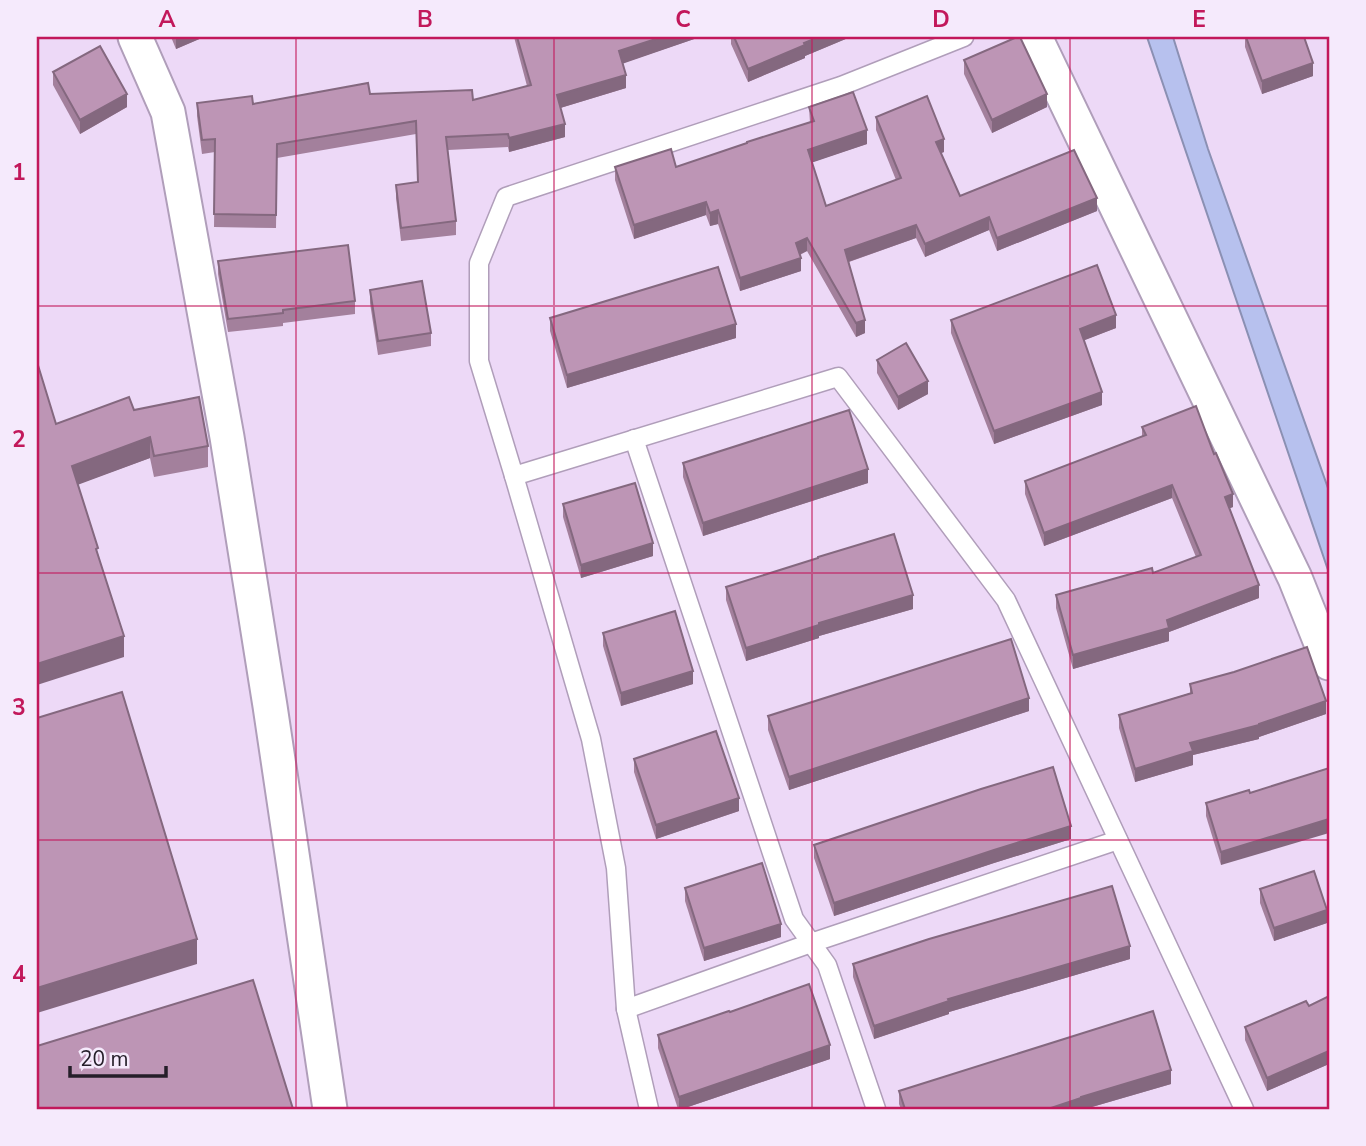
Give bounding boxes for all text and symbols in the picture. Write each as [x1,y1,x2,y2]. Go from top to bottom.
text: A [158,4,176,35]
text: B [417,4,433,35]
text: C [675,4,691,35]
text: D [932,4,950,35]
text: E [1192,4,1206,35]
text: 1 [12,157,26,188]
text: 2 [12,424,26,455]
text: 3 [12,692,26,723]
text: 4 [12,959,26,990]
scale bar [70,1034,166,1078]
text: 20 m [80,1045,129,1073]

